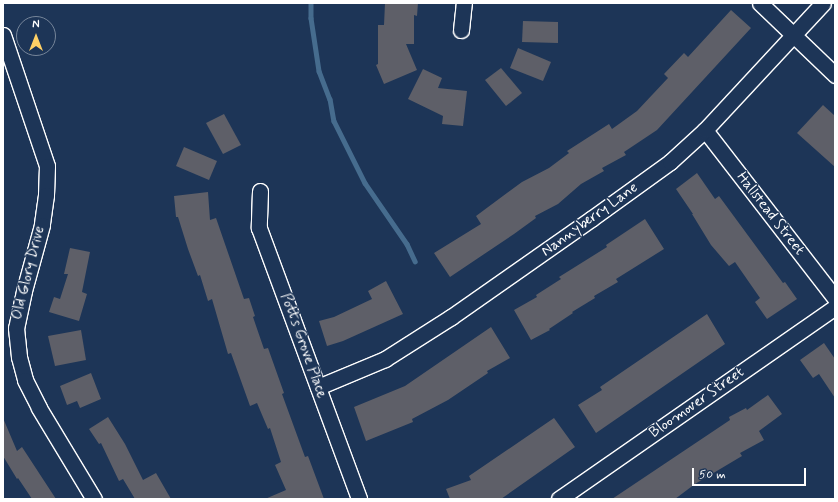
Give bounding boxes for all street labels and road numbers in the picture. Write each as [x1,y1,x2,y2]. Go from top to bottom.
street label: Hallstead Street [731,168,809,260]
street label: Nannyberry Lane [538,179,642,261]
street label: Old Glory Drive [9,224,49,322]
street label: Potts Grove Place [276,291,330,401]
street label: Bloomover Street [645,363,749,443]

